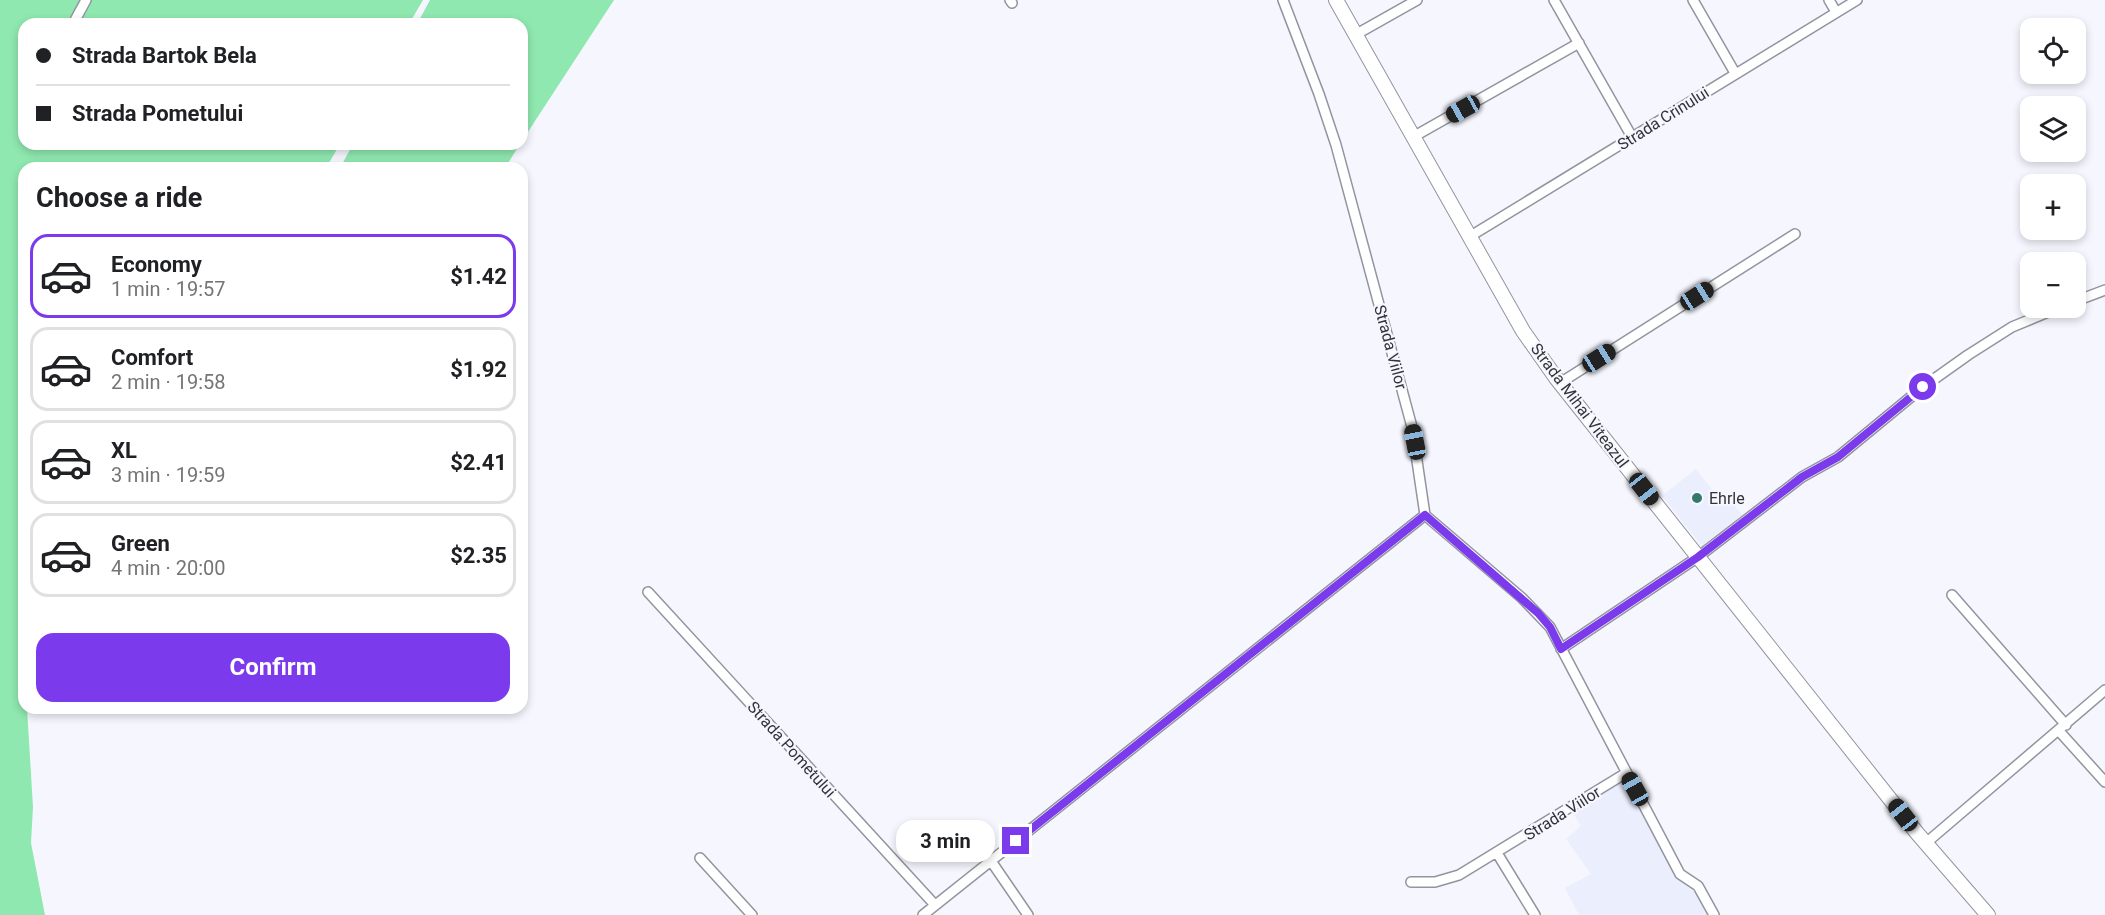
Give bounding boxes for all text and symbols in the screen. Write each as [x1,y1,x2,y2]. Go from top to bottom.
map controls [2020,18,2086,318]
button: locate [2020,18,2086,84]
text: Strada Bartok Bela [72,43,257,68]
street label: Strada Crinului [1614,83,1712,154]
car [1443,92,1483,126]
button: layers [2020,96,2086,162]
text: Strada Pometului [72,101,243,126]
button: + [2020,174,2086,240]
text: Choose a ride [36,182,202,214]
icon: car [39,249,93,303]
text: Economy [111,252,202,277]
button: − [2020,252,2086,318]
text: $1.42 [450,264,507,289]
text: 1 min · 19:57 [111,277,226,301]
car [1677,279,1717,313]
street label: Strada Viilor [1370,303,1411,392]
street label: Strada Mihai Viteazul [1527,339,1633,471]
car [1579,341,1619,375]
icon: car [39,342,93,396]
text: Comfort [111,345,193,370]
text: $1.92 [450,357,507,382]
text: 2 min · 19:58 [111,370,226,394]
route start [1909,373,1936,400]
car [1403,423,1427,461]
icon: car [39,435,93,489]
text: XL [111,438,137,463]
text: $2.41 [450,450,507,475]
text: 3 min · 19:59 [111,463,226,487]
car [1626,469,1662,509]
place label: Ehrle [1709,489,1745,508]
marker: Ehrle [1690,491,1704,505]
icon: car [39,528,93,582]
text: Green [111,531,170,556]
text: $2.35 [450,543,507,568]
text: 4 min · 20:00 [111,556,226,580]
button: Confirm [36,633,510,702]
street label: Strada Pometului [744,697,840,801]
car [1618,769,1652,809]
street label: Strada Viilor [1520,782,1605,844]
car [1885,795,1921,835]
callout: 3 min [896,820,995,862]
route end [1002,827,1029,854]
text: 3 min [920,829,971,853]

